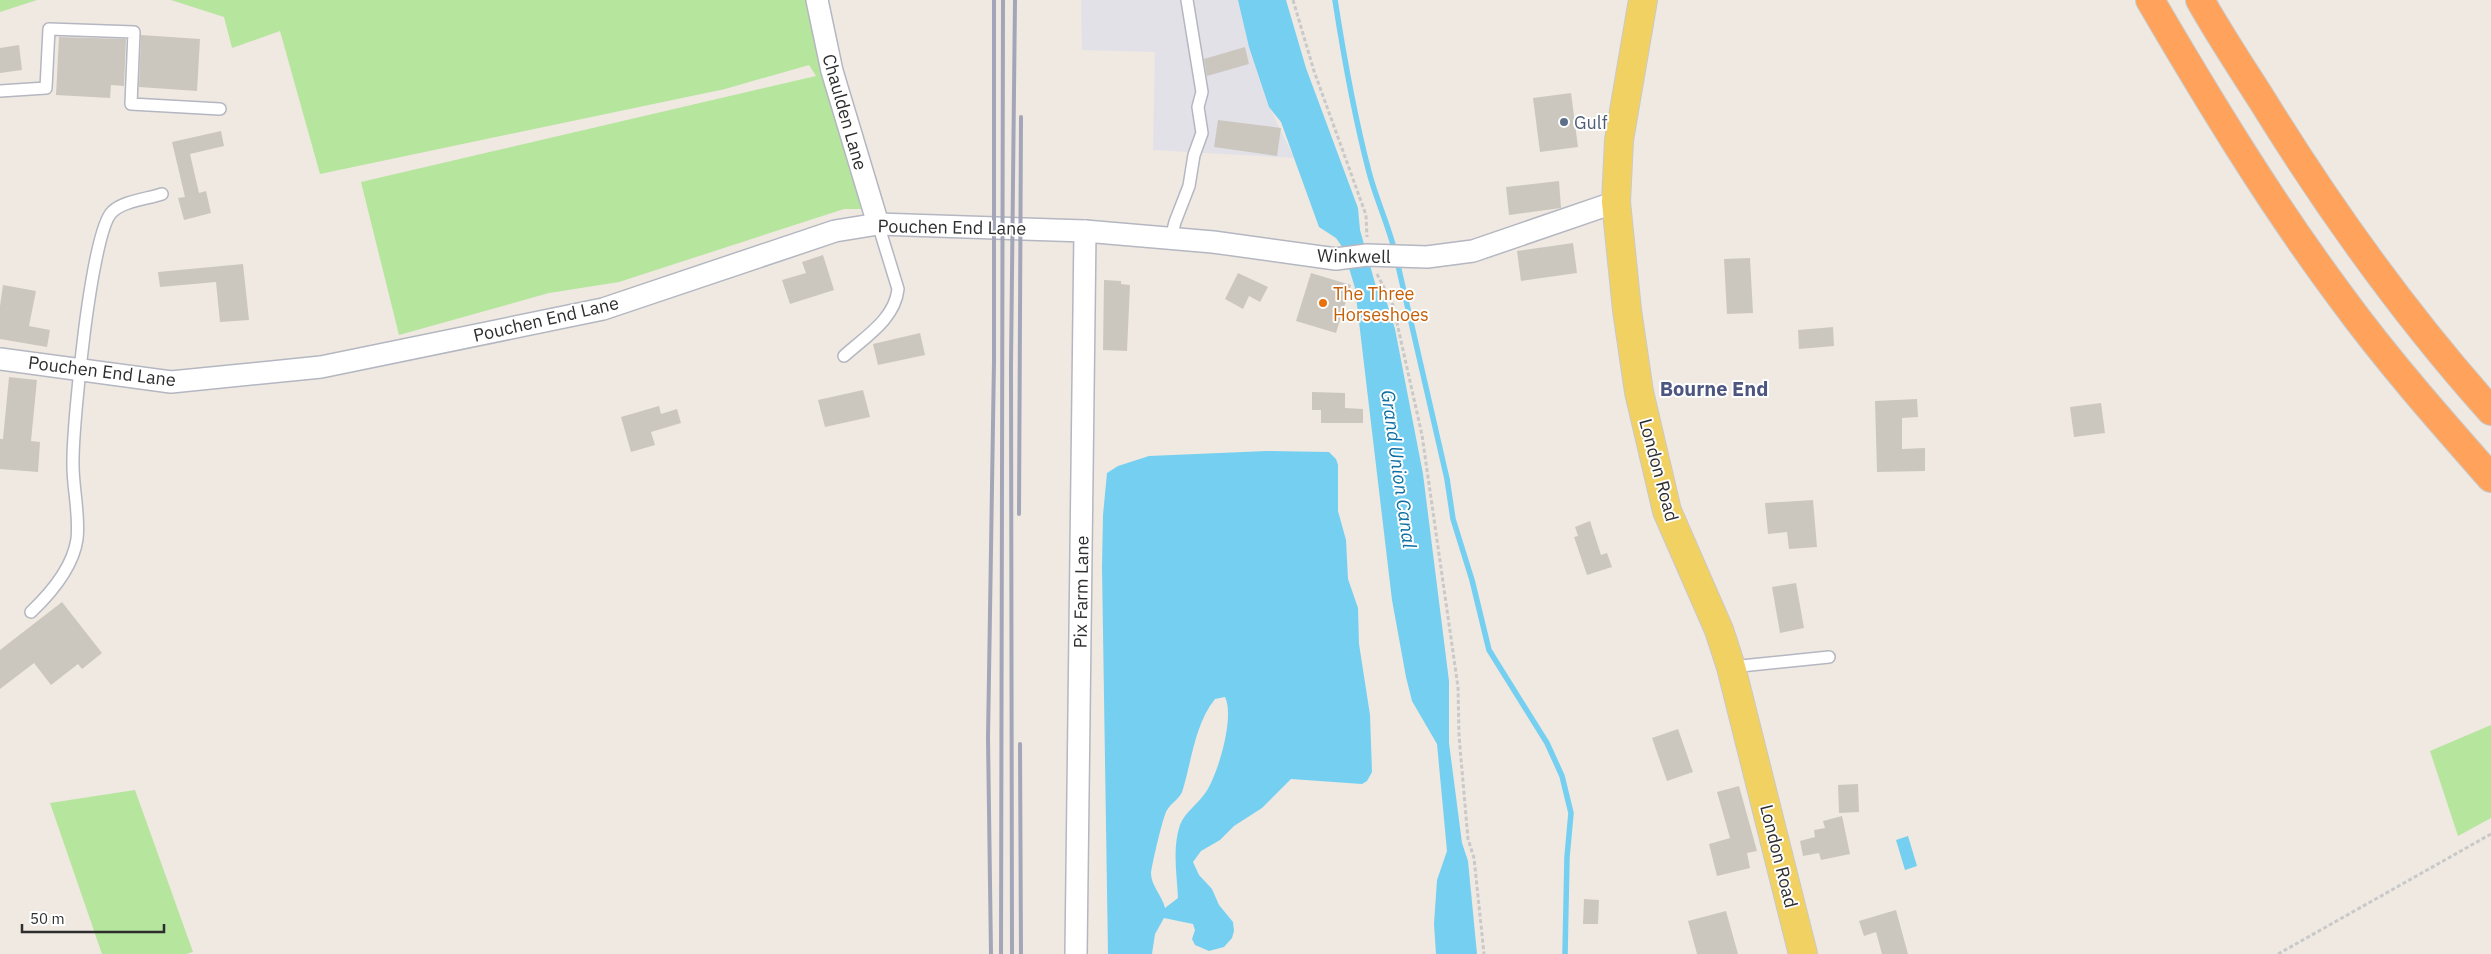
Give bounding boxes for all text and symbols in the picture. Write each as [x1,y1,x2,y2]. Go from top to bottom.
street label: Chaulden Lane [817,51,873,173]
place label: Gulf [1574,111,1608,134]
marker: Gulf [1558,116,1570,128]
street label: Pouchen End Lane [878,214,1027,240]
street label: Winkwell [1317,244,1391,268]
place label: The Three Horseshoes [1333,282,1429,326]
street label: Pouchen End Lane [471,291,621,347]
marker: The Three Horseshoes [1317,297,1329,309]
street label: Pouchen End Lane [27,351,177,391]
district label: Bourne End [1660,375,1768,402]
water label: Grand Union Canal [1376,388,1422,550]
street label: London Road [1634,416,1684,524]
street label: Pix Farm Lane [1069,535,1093,649]
street label: London Road [1755,802,1803,910]
scale bar [22,902,165,934]
text: 50 m [30,909,65,928]

